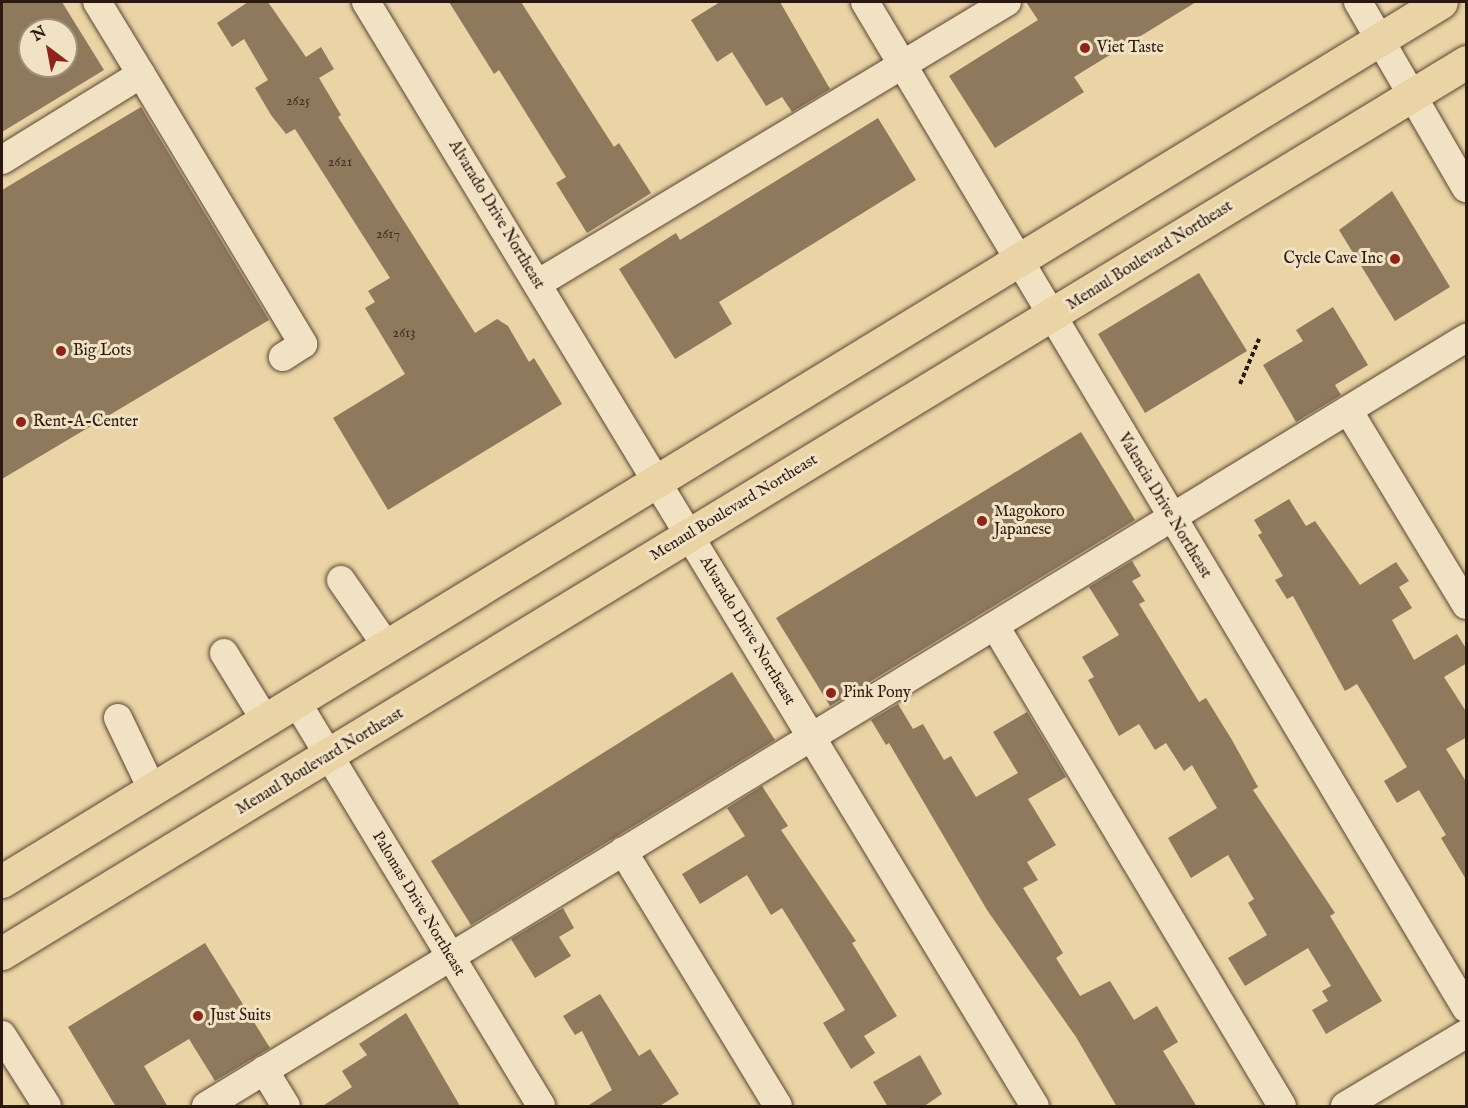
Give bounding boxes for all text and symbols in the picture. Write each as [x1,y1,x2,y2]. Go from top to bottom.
north arrow [18,18,78,78]
text: N [28,22,51,47]
place label: Viet Taste [1097,38,1164,58]
marker: Viet Taste [1078,41,1092,55]
house number: 2625 [286,93,310,109]
street label: Alvarado Drive Northeast [444,137,548,293]
house number: 2621 [328,154,352,170]
street label: Menaul Boulevard Northeast [1064,197,1236,315]
house number: 2617 [376,226,400,242]
place label: Cycle Cave Inc [1284,249,1383,269]
marker: Cycle Cave Inc [1388,252,1402,266]
house number: 2613 [393,325,415,341]
place label: Big Lots [73,341,131,361]
marker: Big Lots [54,344,68,358]
place label: Rent-A-Center [33,412,138,432]
marker: Rent-A-Center [14,415,28,429]
street label: Valencia Drive Northeast [1113,430,1215,582]
street label: Menaul Boulevard Northeast [647,450,821,566]
place label: Magokoro Japanese [994,502,1065,540]
marker: Magokoro Japanese [975,514,989,528]
street label: Alvarado Drive Northeast [695,553,799,709]
place label: Pink Pony [843,683,911,703]
marker: Pink Pony [824,686,838,700]
street label: Menaul Boulevard Northeast [233,704,407,820]
street label: Palomas Drive Northeast [367,828,469,980]
place label: Just Suits [210,1006,271,1026]
marker: Just Suits [191,1009,205,1023]

